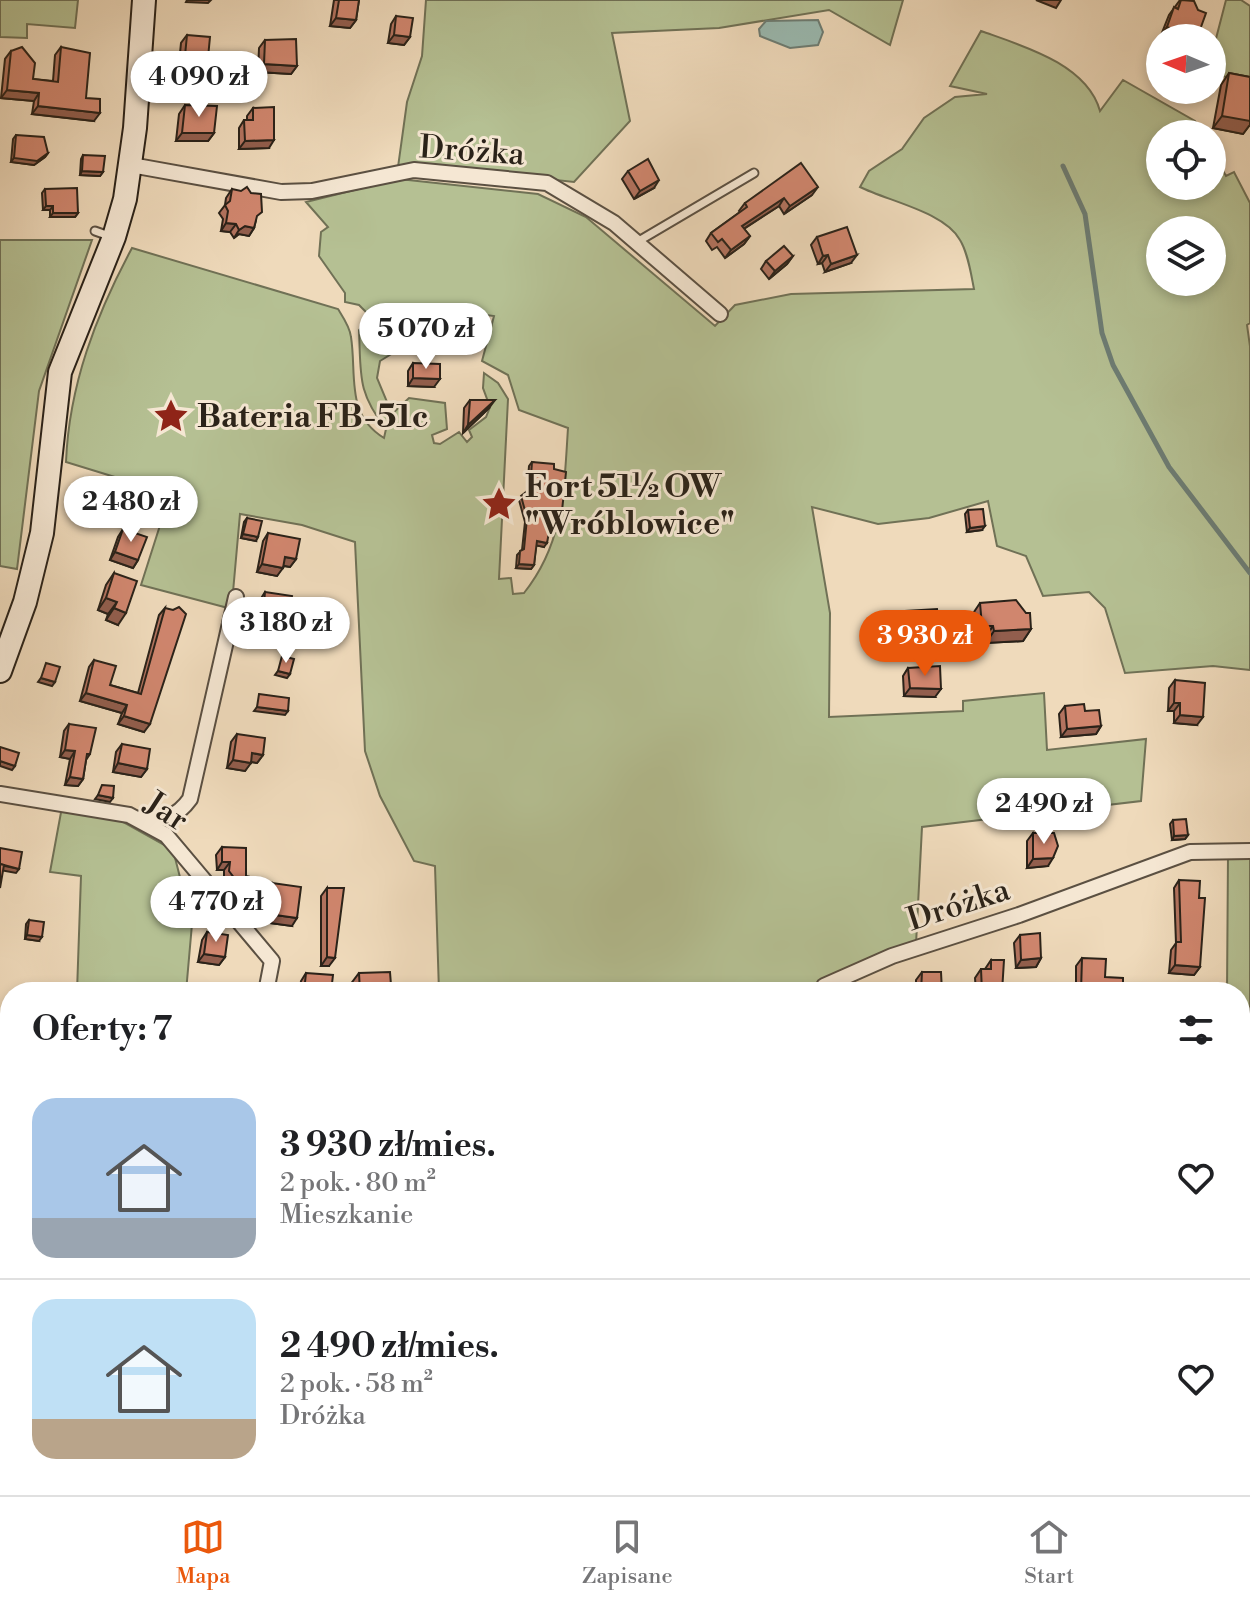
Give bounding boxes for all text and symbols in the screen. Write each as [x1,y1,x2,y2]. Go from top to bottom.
north arrow [1146,24,1226,104]
map controls [1146,24,1226,296]
pin: 4 090 zł [116,51,282,119]
text: 4 090 zł [149,61,249,93]
button: locate [1146,120,1226,200]
street label: Dróżka [418,127,527,175]
button: layers [1146,216,1226,296]
pin: 5 070 zł [343,303,509,371]
text: 5 070 zł [377,313,475,345]
place icon: Bateria FB-51c [152,397,190,435]
place label: Bateria FB-51c [197,397,428,437]
place label: Fort 51½ OW "Wróblowice" [525,467,734,544]
pin: 2 480 zł [48,476,214,544]
place icon: Fort 51½ OW "Wróblowice" [480,485,518,523]
text: 2 480 zł [82,486,180,518]
pin: 3 180 zł [203,597,369,665]
text: 3 180 zł [240,607,332,639]
pin: 3 930 zł [842,610,1008,678]
text: 3 930 zł [877,620,973,652]
pin: 2 490 zł [961,778,1127,846]
street label: Jar [136,783,196,841]
text: 2 490 zł [995,788,1093,820]
street label: Dróżka [902,869,1015,940]
pin: 4 770 zł [133,876,299,944]
text: 4 770 zł [168,886,264,918]
icon: filters [1174,1008,1218,1052]
text: Oferty: 7 [32,1009,172,1051]
text: 3 930 zł/mies. [280,1125,496,1167]
icon: home [96,1130,192,1226]
icon: heart [1174,1156,1218,1200]
text: 2 pok. · 80 m² [280,1167,436,1199]
text: Mieszkanie [280,1199,413,1231]
text: 2 490 zł/mies. [280,1326,499,1368]
icon: home [96,1331,192,1427]
icon: heart [1174,1357,1218,1401]
text: 2 pok. · 58 m² [280,1368,433,1400]
text: Dróżka [280,1400,366,1432]
tab: Mapa [176,1515,230,1590]
tab: Zapisane [582,1515,673,1590]
tab: Start [1024,1515,1074,1590]

